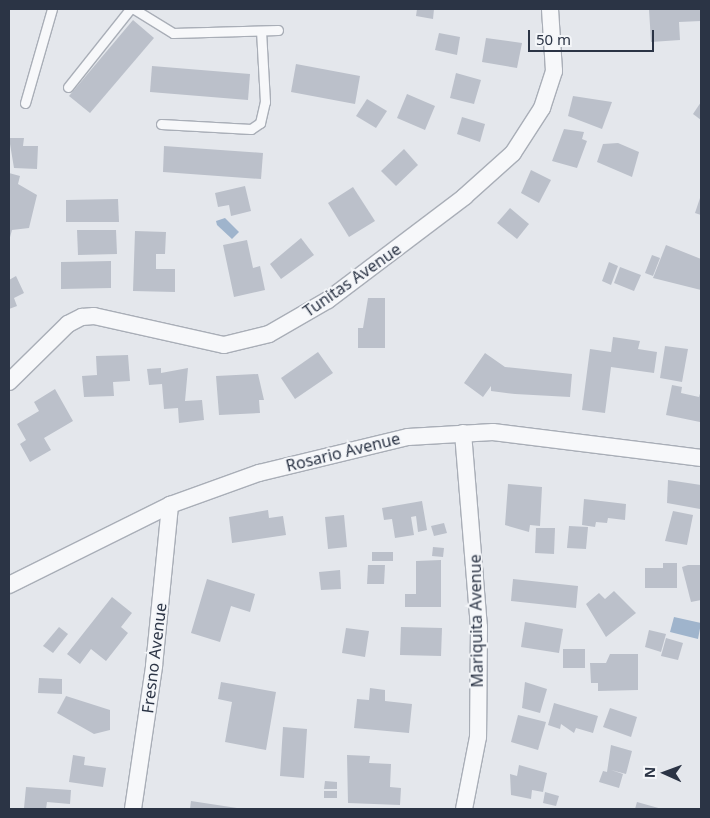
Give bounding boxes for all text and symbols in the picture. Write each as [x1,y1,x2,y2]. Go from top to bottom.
scale bar [530,20,656,52]
text: 50 m [536,29,571,49]
street label: Tunitas Avenue [299,239,405,321]
street label: Rosario Avenue [284,429,402,475]
street label: Mariquita Avenue [465,554,487,688]
street label: Fresno Avenue [138,602,170,714]
north arrow [640,748,690,798]
text: N [640,766,659,778]

